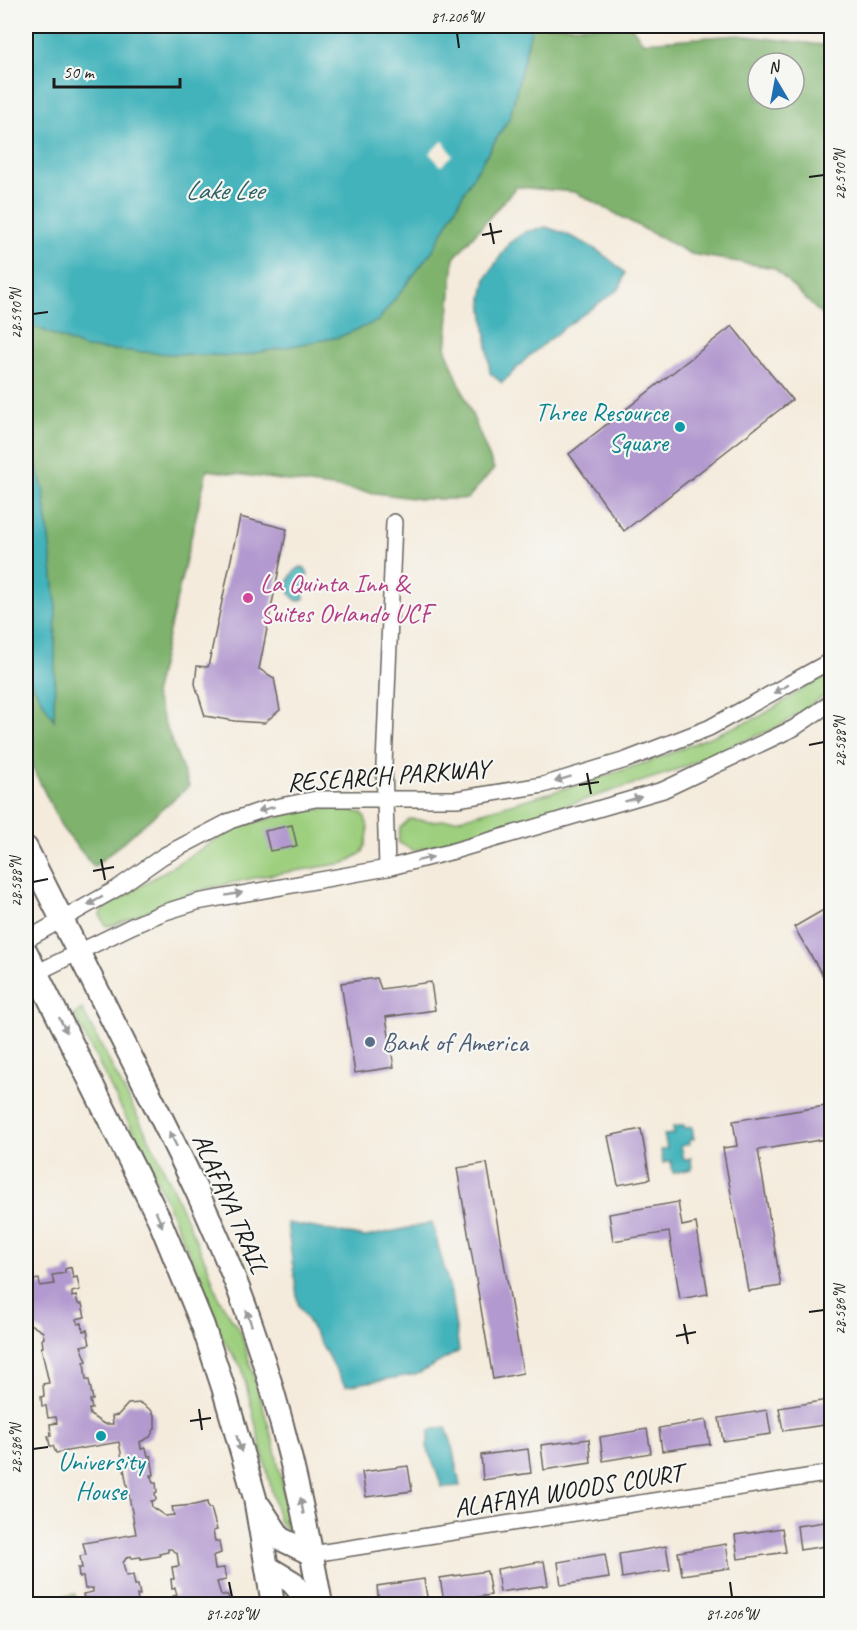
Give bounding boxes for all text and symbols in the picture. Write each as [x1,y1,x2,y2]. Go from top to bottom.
text: 81.206°W [431,8,486,27]
scale bar [54,51,180,89]
north arrow [746,51,806,111]
text: N [767,56,783,78]
text: 50 m [63,61,96,83]
text: 28.590°N [831,147,850,200]
water label: Lake Lee [185,173,267,207]
text: 28.590°N [7,286,26,339]
place label: Three Resource Square [535,396,670,459]
marker: Three Resource Square [673,420,687,434]
place label: La Quinta Inn & Suites Orlando UCF [260,567,437,630]
marker: La Quinta Inn & Suites Orlando UCF [241,591,255,605]
one-way arrow [772,684,789,694]
text: 28.588°N [831,714,850,767]
street label: RESEARCH PARKWAY [286,752,495,799]
one-way arrow [554,775,572,784]
one-way arrow [624,794,642,803]
one-way arrow [257,805,275,815]
one-way arrow [416,853,435,863]
text: 28.588°N [7,854,26,907]
one-way arrow [224,889,243,898]
one-way arrow [86,896,103,906]
one-way arrow [58,1017,68,1034]
place label: Bank of America [382,1026,529,1059]
marker: Bank of America [363,1035,377,1049]
street label: ALAFAYA TRAIL [185,1128,276,1279]
one-way arrow [168,1130,178,1148]
one-way arrow [154,1210,163,1227]
text: 28.586°N [831,1282,850,1335]
one-way arrow [244,1309,254,1327]
text: 28.586°N [7,1421,26,1474]
marker: University House [94,1429,108,1443]
one-way arrow [235,1436,244,1454]
place label: University House [58,1445,146,1508]
street label: ALAFAYA WOODS COURT [452,1455,691,1525]
one-way arrow [297,1496,306,1515]
text: 81.208°W [206,1605,261,1624]
text: 81.206°W [706,1605,761,1624]

